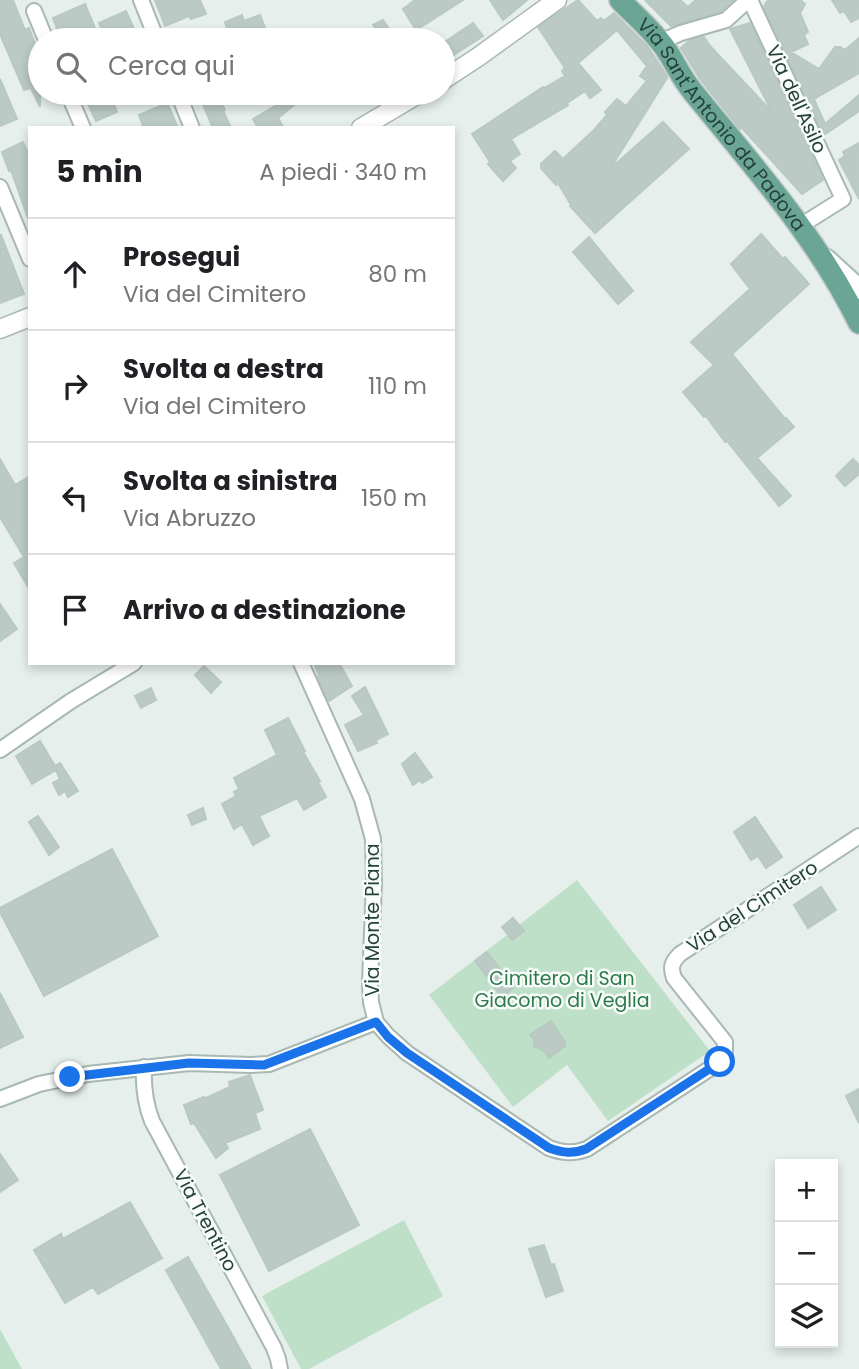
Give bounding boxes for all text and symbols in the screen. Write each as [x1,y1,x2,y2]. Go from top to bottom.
street label: Via Sant'Antonio da Padova [631,12,812,237]
search box [28,28,455,105]
street label: Via dell'Asilo [760,41,833,158]
icon: search [52,48,90,86]
text: Cerca qui [108,48,235,84]
text: 5 min [56,150,143,193]
text: A piedi · 340 m [259,156,427,188]
text: Prosegui [123,239,240,275]
icon: ahead [56,255,94,293]
text: 80 m [368,258,427,290]
text: Via del Cimitero [123,278,306,310]
text: Svolta a destra [123,351,324,387]
icon: right [56,367,94,405]
text: 110 m [368,370,427,402]
text: Via del Cimitero [123,390,306,422]
text: Svolta a sinistra [123,463,338,499]
icon: left [56,479,94,517]
text: 150 m [361,482,427,514]
text: Via Abruzzo [123,502,256,534]
icon: arrive [56,591,94,629]
text: Arrivo a destinazione [123,592,406,628]
street label: Via Monte Piana [359,843,386,997]
street label: Via del Cimitero [681,854,823,959]
park label: Cimitero di San Giacomo di Veglia [474,965,650,1014]
route start [704,1046,735,1077]
route end [54,1061,85,1092]
map controls [775,1159,838,1348]
button: + [775,1159,838,1222]
street label: Via Trentino [167,1164,244,1276]
button: − [775,1222,838,1285]
button: layers [775,1285,838,1348]

